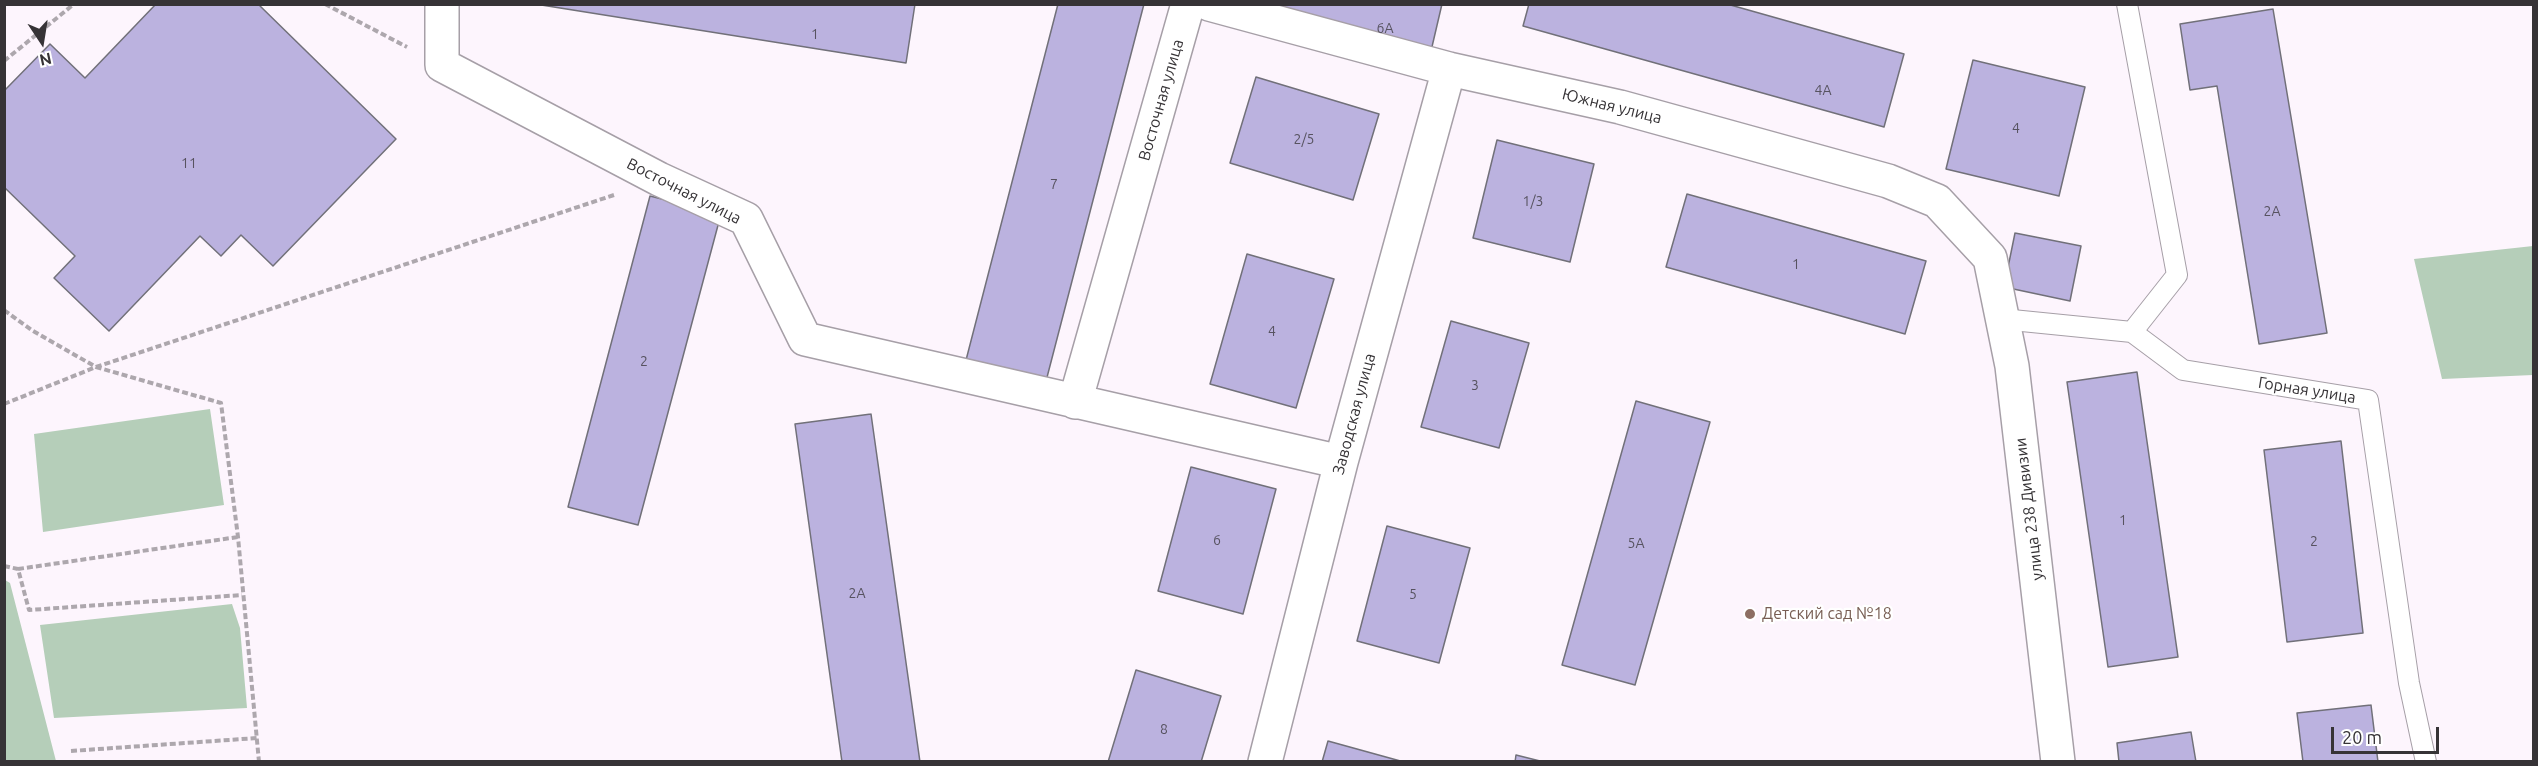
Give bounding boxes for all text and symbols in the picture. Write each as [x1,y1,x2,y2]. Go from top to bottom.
north arrow [12,12,72,72]
house number: 6А [1377,20,1393,36]
house number: 1 [811,26,819,42]
street label: Восточная улица [1134,37,1188,163]
text: N [38,50,53,70]
house number: 4А [1815,82,1831,98]
street label: Южная улица [1560,84,1664,128]
house number: 4 [2012,120,2020,136]
house number: 2/5 [1294,131,1314,147]
street label: Восточная улица [624,154,744,228]
house number: 11 [181,155,197,171]
house number: 7 [1050,176,1058,192]
house number: 1/3 [1523,193,1543,209]
house number: 2А [2264,203,2280,219]
house number: 1 [1792,256,1800,272]
house number: 4 [1268,323,1276,339]
street label: Заводская улица [1329,351,1379,477]
house number: 2 [640,353,648,369]
street label: Горная улица [2257,373,2357,407]
house number: 3 [1471,377,1479,393]
street label: улица 238 Дивизии [2011,437,2047,581]
house number: 1 [2119,512,2127,528]
house number: 6 [1213,532,1221,548]
house number: 2 [2310,533,2318,549]
house number: 5А [1628,535,1644,551]
house number: 2А [849,585,865,601]
house number: 5 [1409,586,1417,602]
place label: Детский сад №18 [1762,604,1892,624]
marker: Детский сад №18 [1743,607,1757,621]
scale bar [2334,715,2442,753]
house number: 8 [1160,721,1168,737]
text: 20 m [2342,727,2382,747]

